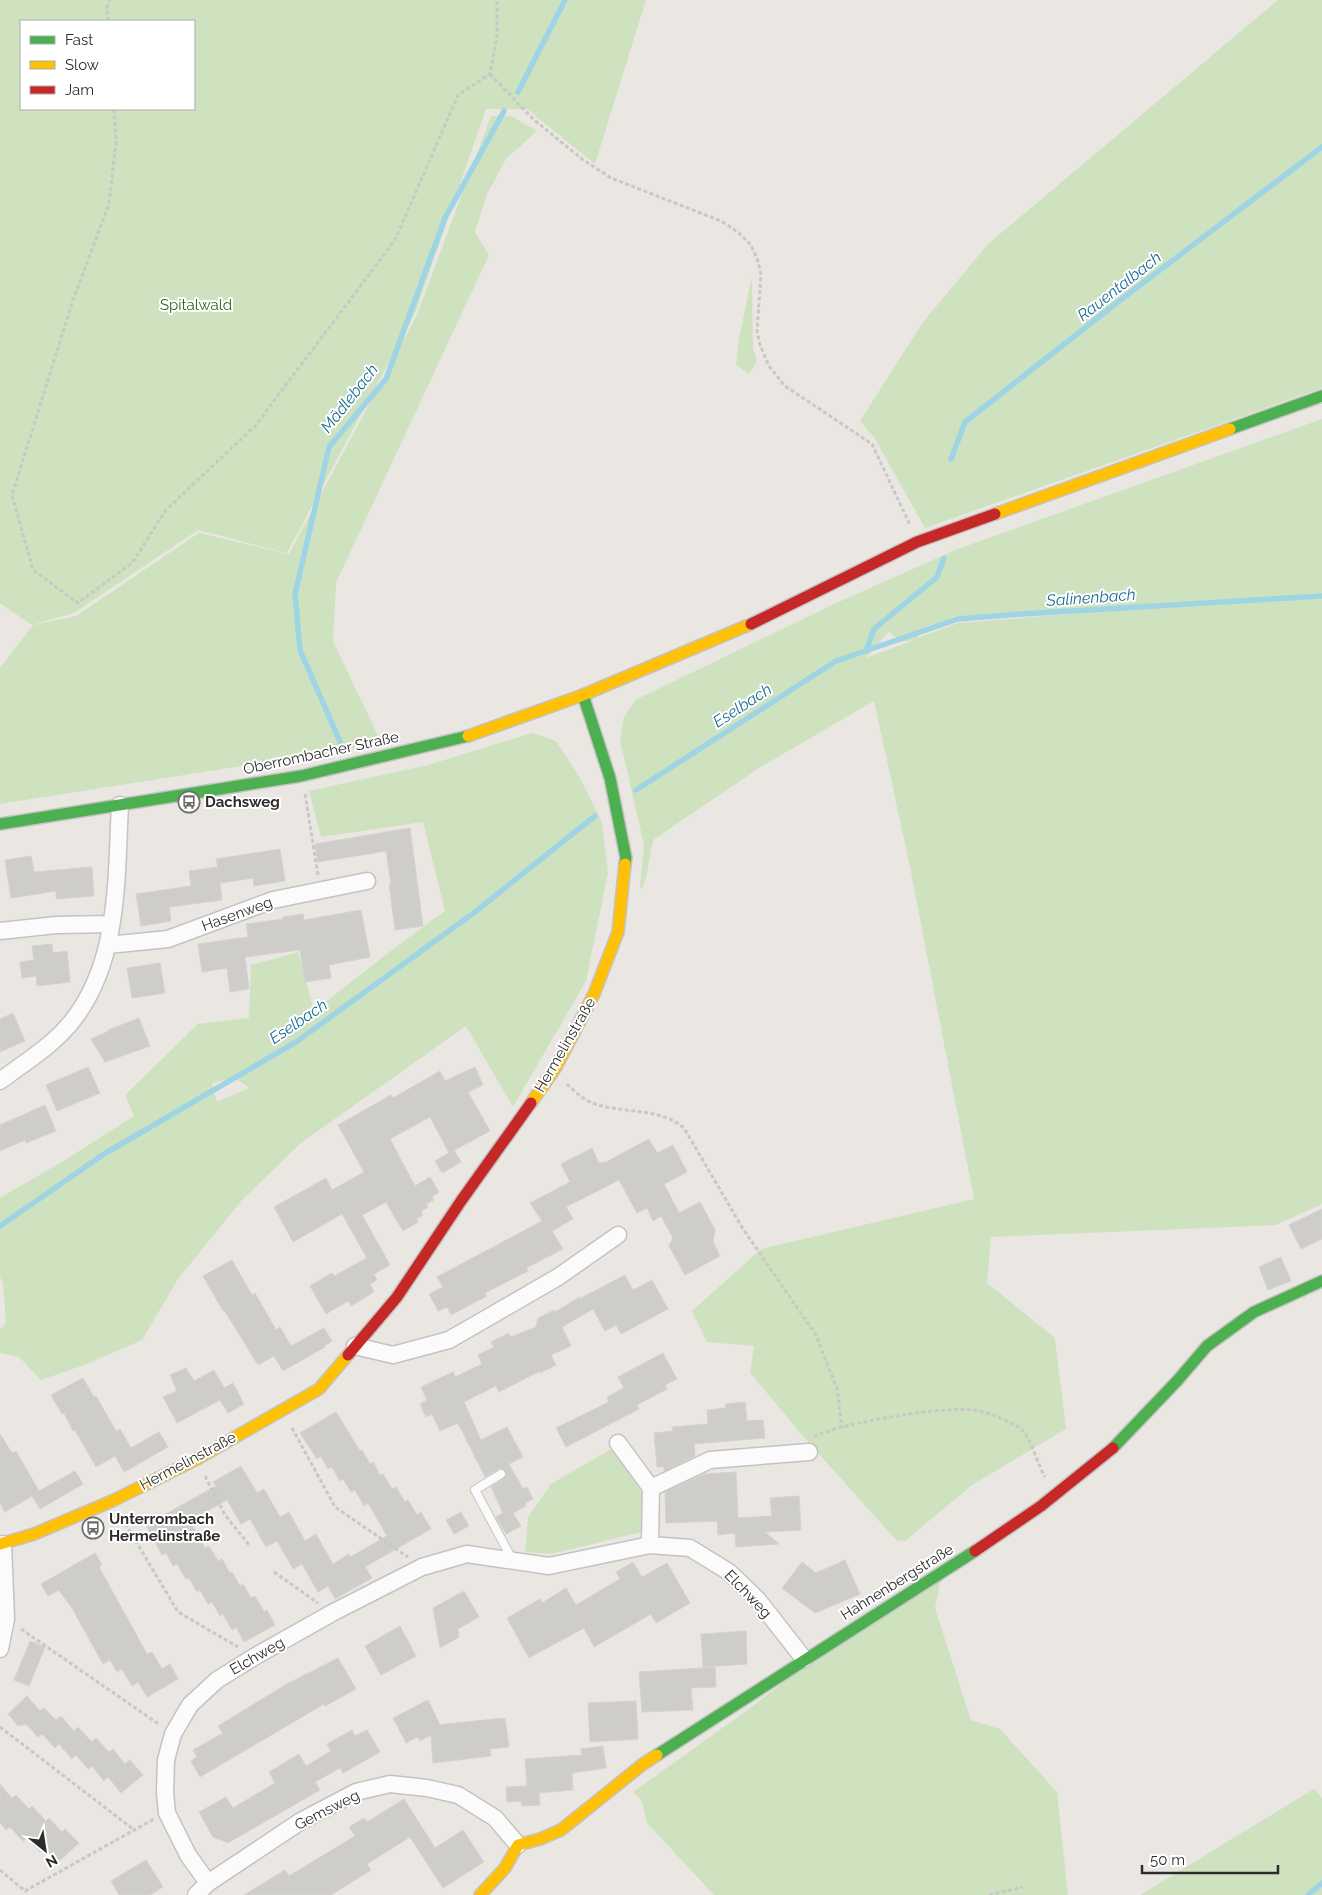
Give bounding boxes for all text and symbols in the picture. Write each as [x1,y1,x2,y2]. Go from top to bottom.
legend [20,20,195,110]
text: Fast [65,31,93,49]
text: Slow [65,56,99,74]
text: Jam [65,81,94,99]
water label: Rauentalbach [1074,248,1165,325]
park label: Spitalwald [160,296,232,314]
water label: Mädlebach [317,360,382,436]
water label: Salinenbach [1045,585,1136,610]
water label: Eselbach [709,679,775,731]
street label: Oberrombacher Straße [241,728,401,778]
bus stop icon: Dachsweg [177,790,201,814]
place label: Dachsweg [205,793,280,811]
street label: Hasenweg [199,893,275,935]
street label: Hermelinstraße [531,994,600,1096]
water label: Eselbach [266,995,331,1048]
street label: Hermelinstraße [137,1428,239,1494]
place label: Unterrombach Hermelinstraße [109,1510,220,1545]
bus stop icon: Unterrombach Hermelinstraße [81,1516,105,1540]
street label: Hahnenbergstraße [837,1540,957,1624]
street label: Elchweg [721,1566,775,1622]
street label: Elchweg [227,1633,287,1679]
street label: Gemsweg [292,1786,362,1834]
north arrow [20,1825,70,1875]
scale bar [1142,1842,1278,1874]
text: 50 m [1150,1851,1185,1869]
text: N [43,1852,60,1871]

